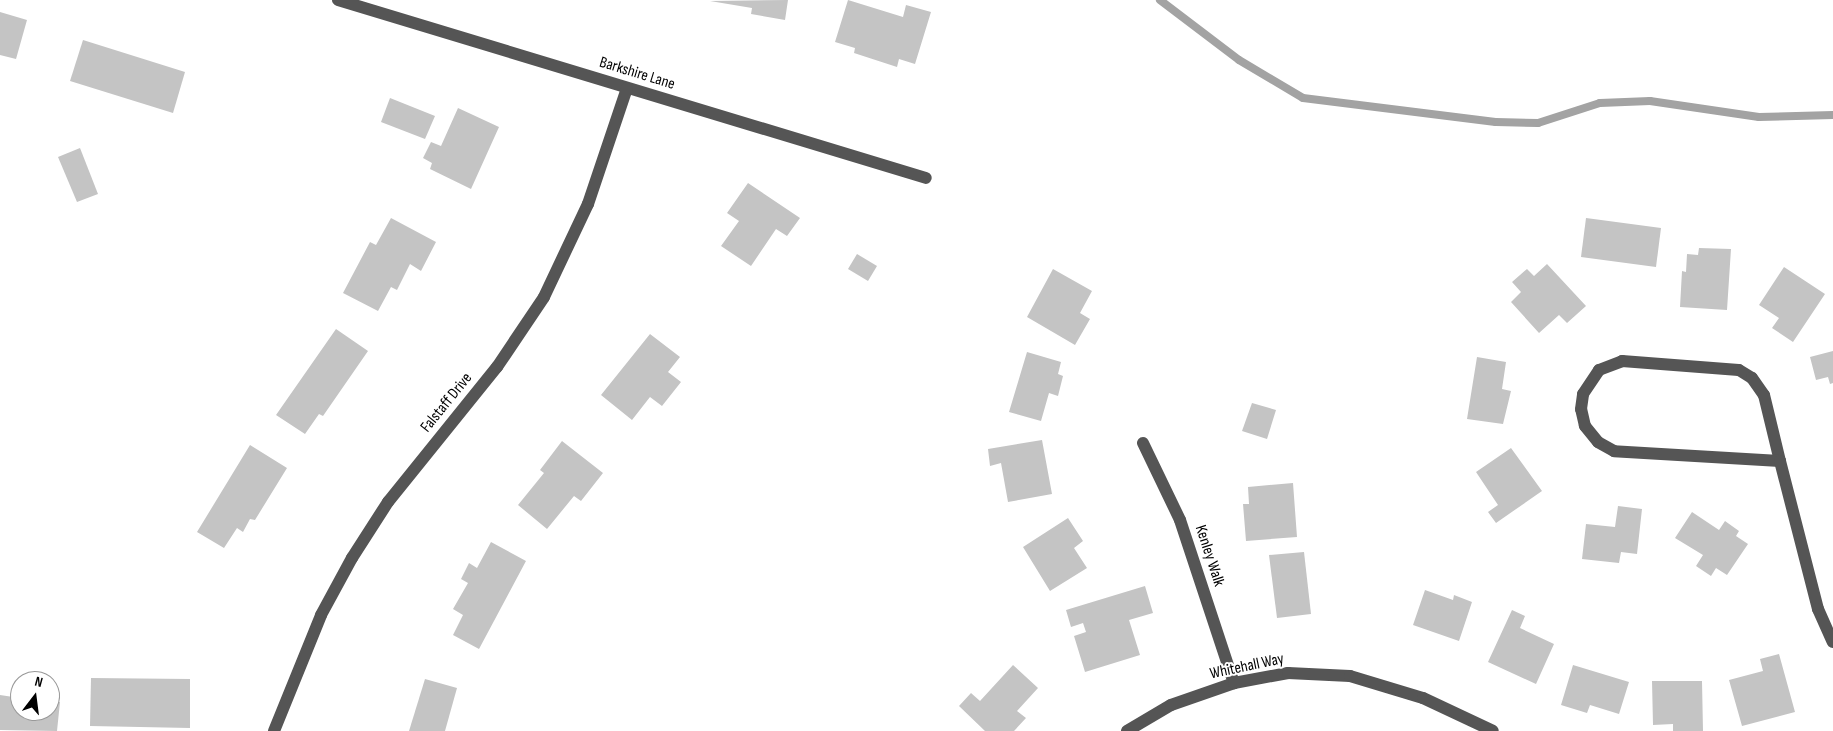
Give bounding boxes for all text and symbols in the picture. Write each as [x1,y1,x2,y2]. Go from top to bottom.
street label: Barkshire Lane [597,53,677,95]
street label: Falstaff Drive [417,369,477,437]
street label: Kenley Walk [1190,523,1228,589]
street label: Whitehall Way [1208,650,1286,684]
north arrow [10,671,60,721]
text: N [33,673,45,691]

